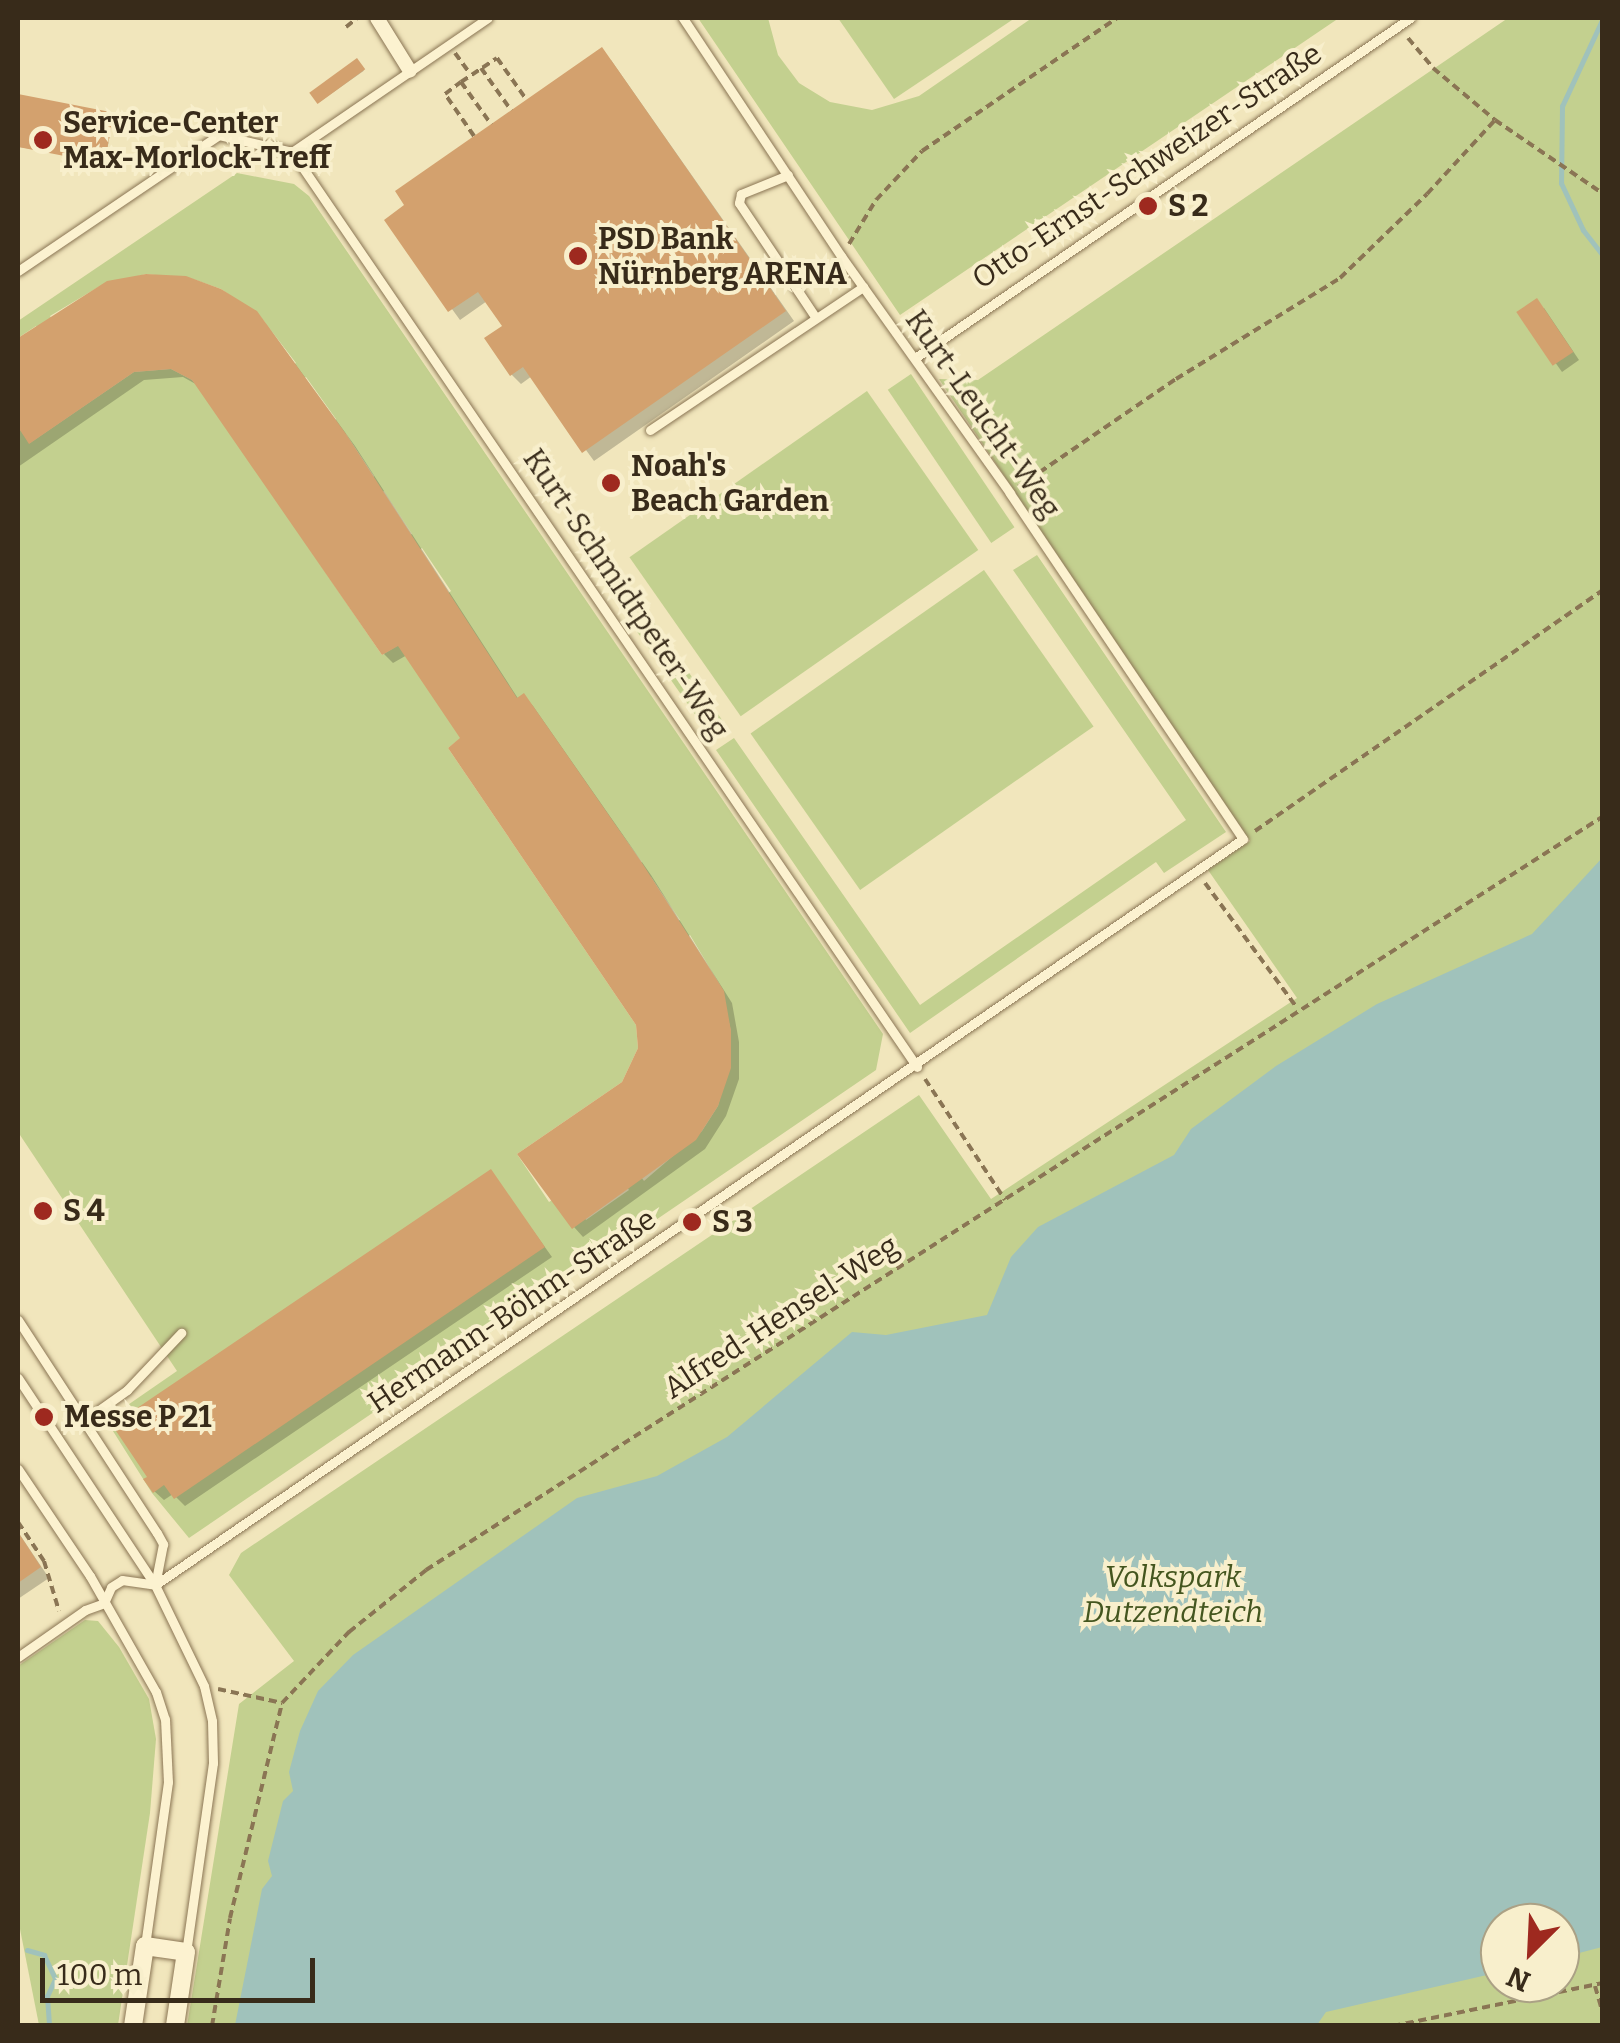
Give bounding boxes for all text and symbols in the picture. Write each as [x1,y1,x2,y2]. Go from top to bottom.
street label: Otto-Ernst-Schweizer-Straße [966,36,1328,296]
place label: Service-Center Max-Morlock-Treff [63,105,330,176]
marker: Service-Center Max-Morlock-Treff [32,129,54,151]
place label: S 2 [1168,188,1208,224]
marker: S 2 [1137,195,1159,217]
place label: PSD Bank Nürnberg ARENA [598,221,847,292]
marker: PSD Bank Nürnberg ARENA [567,245,589,267]
street label: Kurt-Leucht-Weg [898,303,1068,525]
street label: Kurt-Schmidtpeter-Weg [515,442,737,746]
place label: Noah's Beach Garden [631,448,829,518]
marker: Noah's Beach Garden [600,472,622,494]
place label: S 4 [63,1193,105,1229]
marker: S 4 [32,1200,54,1222]
street label: Hermann-Böhm-Straße [361,1201,663,1421]
place label: S 3 [712,1204,753,1240]
marker: S 3 [681,1211,703,1233]
street label: Alfred-Hensel-Weg [657,1228,905,1406]
place label: Messe P 21 [64,1399,211,1435]
marker: Messe P 21 [33,1406,55,1428]
park label: Volkspark Dutzendteich [1083,1559,1263,1630]
north arrow [1480,1903,1580,2003]
scale bar [45,1938,320,2000]
text: 100 m [57,1957,142,1993]
text: N [1502,1960,1535,1999]

